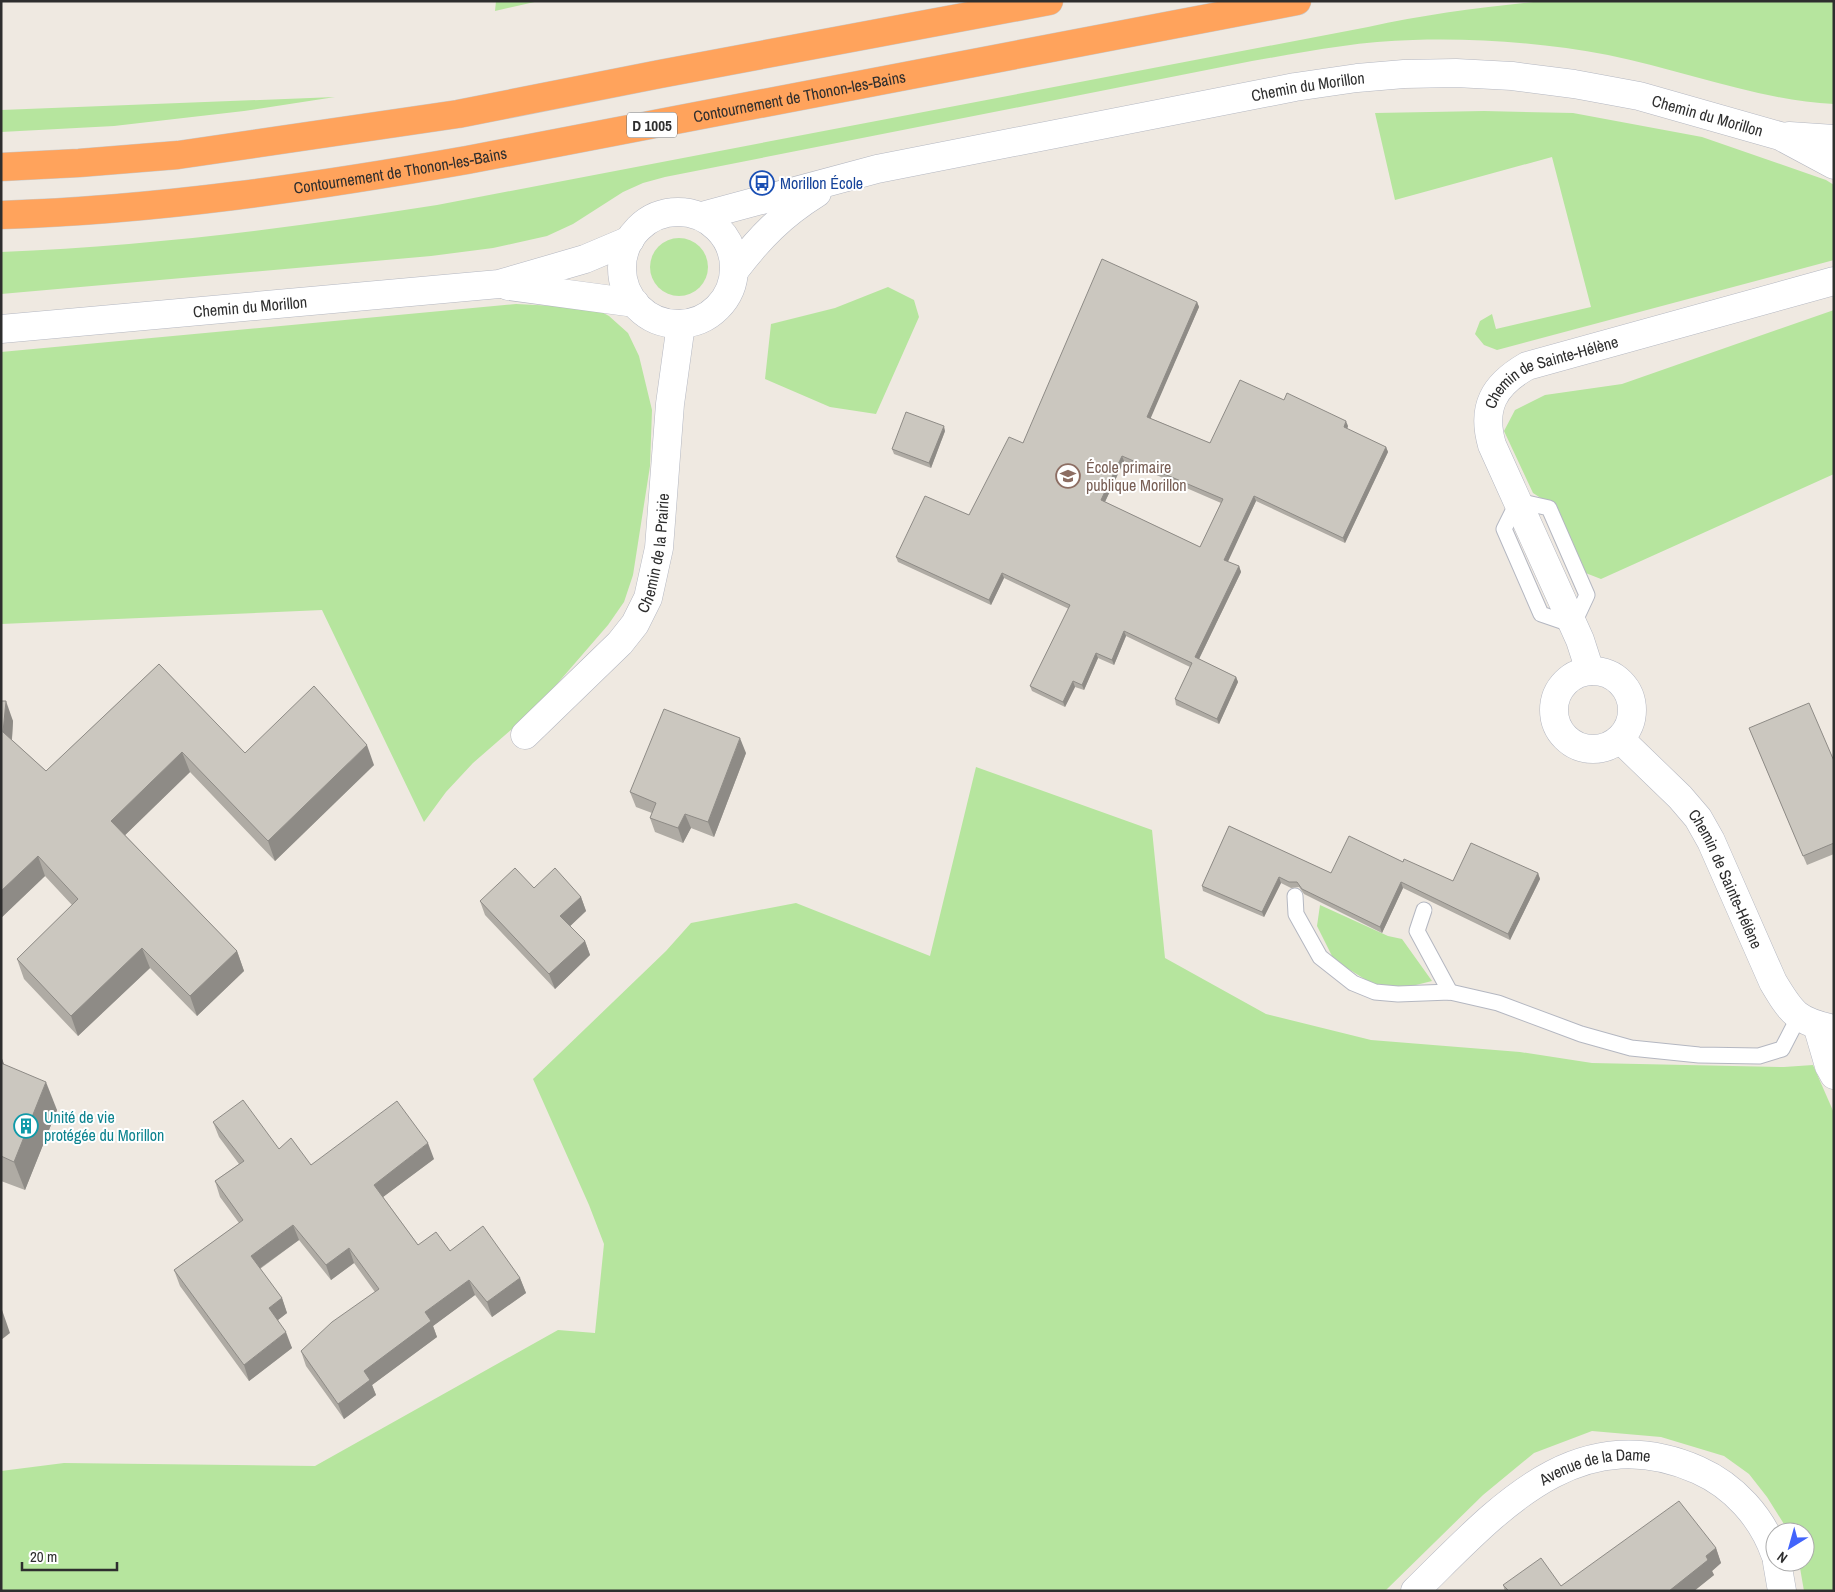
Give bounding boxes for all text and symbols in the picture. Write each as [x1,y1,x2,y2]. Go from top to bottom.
street label: Contournement de Thonon-les-Bains [691,65,907,127]
street label: Chemin du Morillon [1249,66,1365,106]
street label: Chemin du Morillon [1649,89,1766,142]
road number: D 1005 [627,112,677,138]
street label: Contournement de Thonon-les-Bains [292,142,509,199]
bus stop icon: Morillon École [749,170,775,196]
place label: Morillon École [780,172,863,194]
street label: Chemin du Morillon [192,290,308,323]
street label: Chemin de Sainte-Hélène [1479,330,1621,411]
place label: École primaire publique Morillon [1086,456,1187,496]
school or university icon: École primaire publique Morillon [1055,463,1081,489]
street label: Chemin de la Prairie [631,492,674,616]
street label: Chemin de Sainte-Hélène [1684,804,1768,952]
place label: Unité de vie protégée du Morillon [44,1106,164,1146]
building icon: Unité de vie protégée du Morillon [13,1113,39,1139]
street label: Avenue de la Dame [1534,1443,1652,1491]
north arrow [1765,1522,1815,1572]
scale bar [22,1540,118,1572]
text: 20 m [30,1546,57,1567]
text: N [1773,1548,1791,1567]

